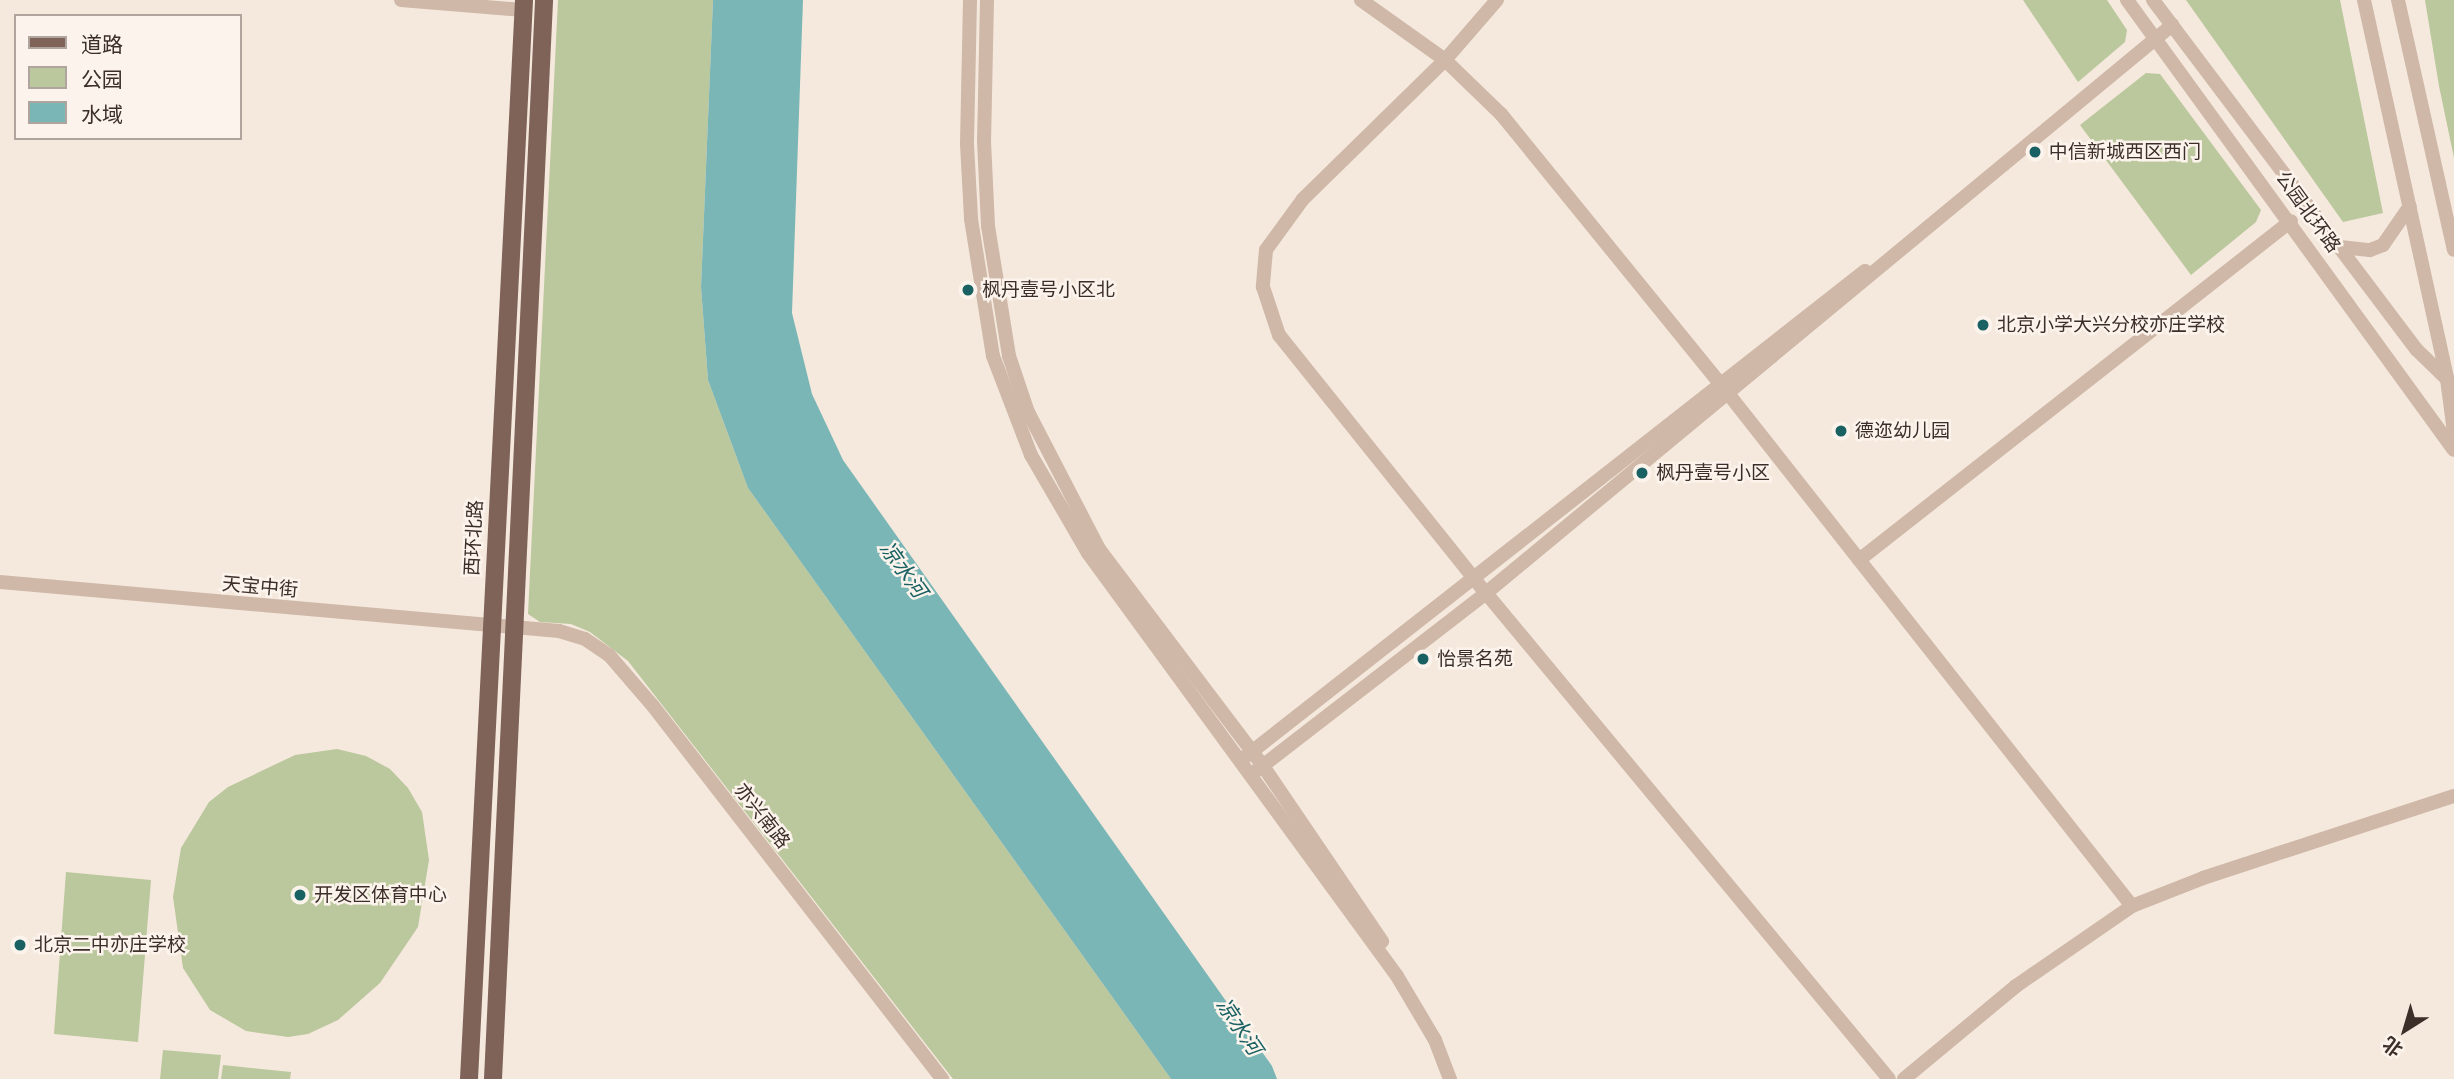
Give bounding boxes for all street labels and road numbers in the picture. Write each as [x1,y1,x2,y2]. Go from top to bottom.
street label: 公园北环路 [2271,167,2345,257]
street label: 西环北路 [461,499,487,577]
street label: 天宝中街 [221,572,299,602]
street label: 亦兴南路 [730,779,794,853]

